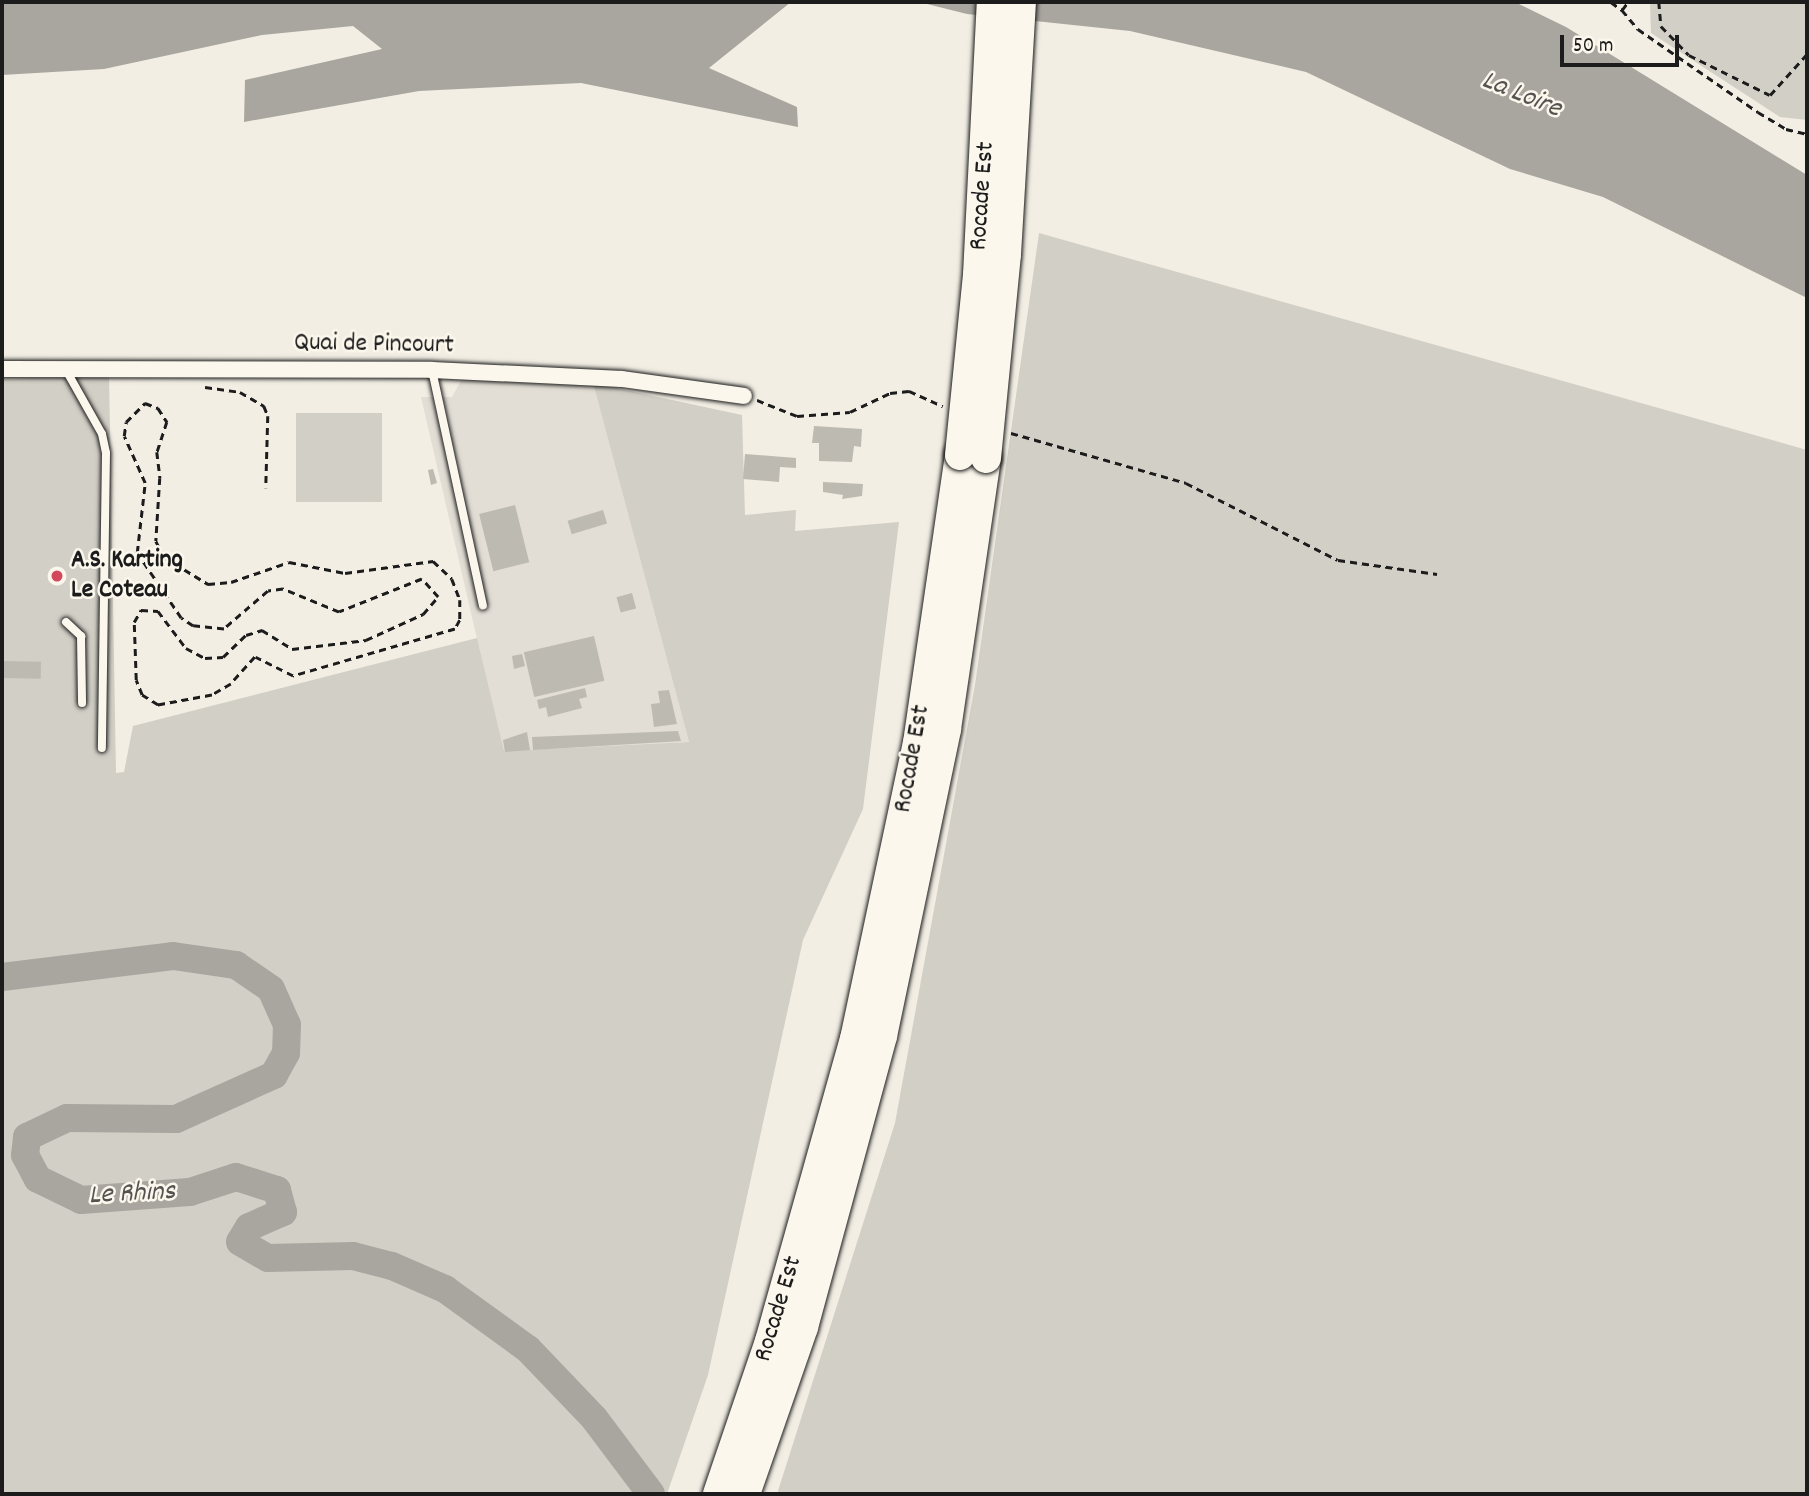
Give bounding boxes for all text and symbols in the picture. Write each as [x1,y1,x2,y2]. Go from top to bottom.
scale bar [1564,21,1683,65]
text: 50 m [1573,32,1613,62]
water label: La Loire [1476,65,1566,127]
street label: Rocade Est [964,141,1002,251]
street label: Quai de Pincourt [294,328,454,362]
place label: A.S. Karting Le Coteau [71,545,183,606]
marker: A.S. Karting Le Coteau [49,568,65,584]
street label: Rocade Est [888,703,938,815]
water label: Le Rhins [88,1176,176,1214]
street label: Rocade Est [748,1252,810,1366]

